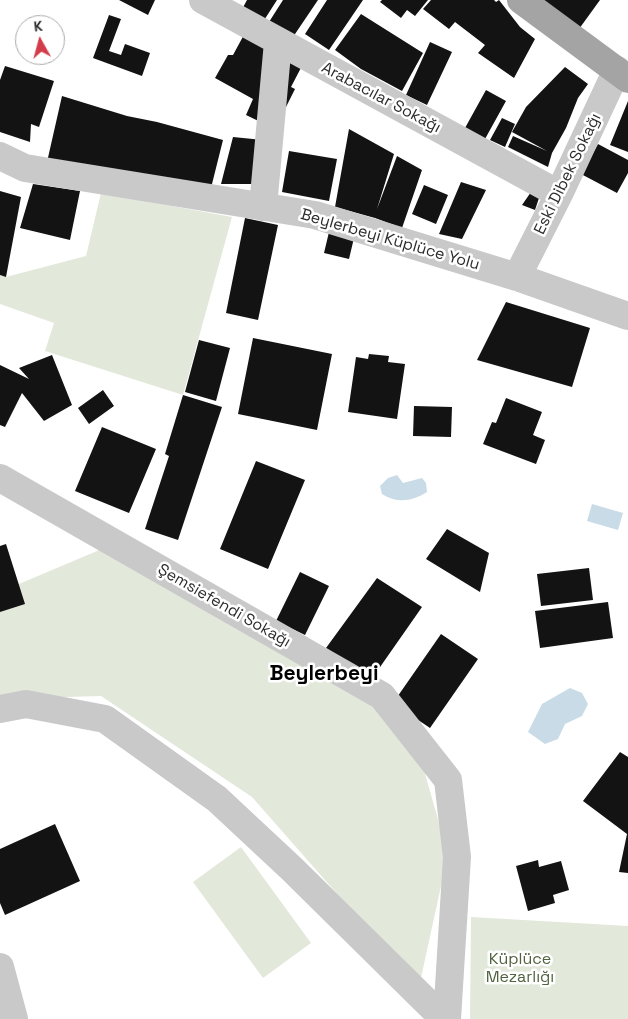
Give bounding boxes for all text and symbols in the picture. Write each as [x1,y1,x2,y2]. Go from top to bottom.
north arrow [15,15,65,65]
text: K [33,17,44,36]
street label: Arabacılar Sokağı [318,58,444,138]
street label: Eski Dibek Sokağı [530,110,606,238]
street label: Beylerbeyi Küplüce Yolu [298,205,482,275]
street label: Şemsiefendi Sokağı [154,560,294,652]
district label: Beylerbeyi [269,661,379,687]
park label: Küplüce Mezarlığı [486,950,554,988]

